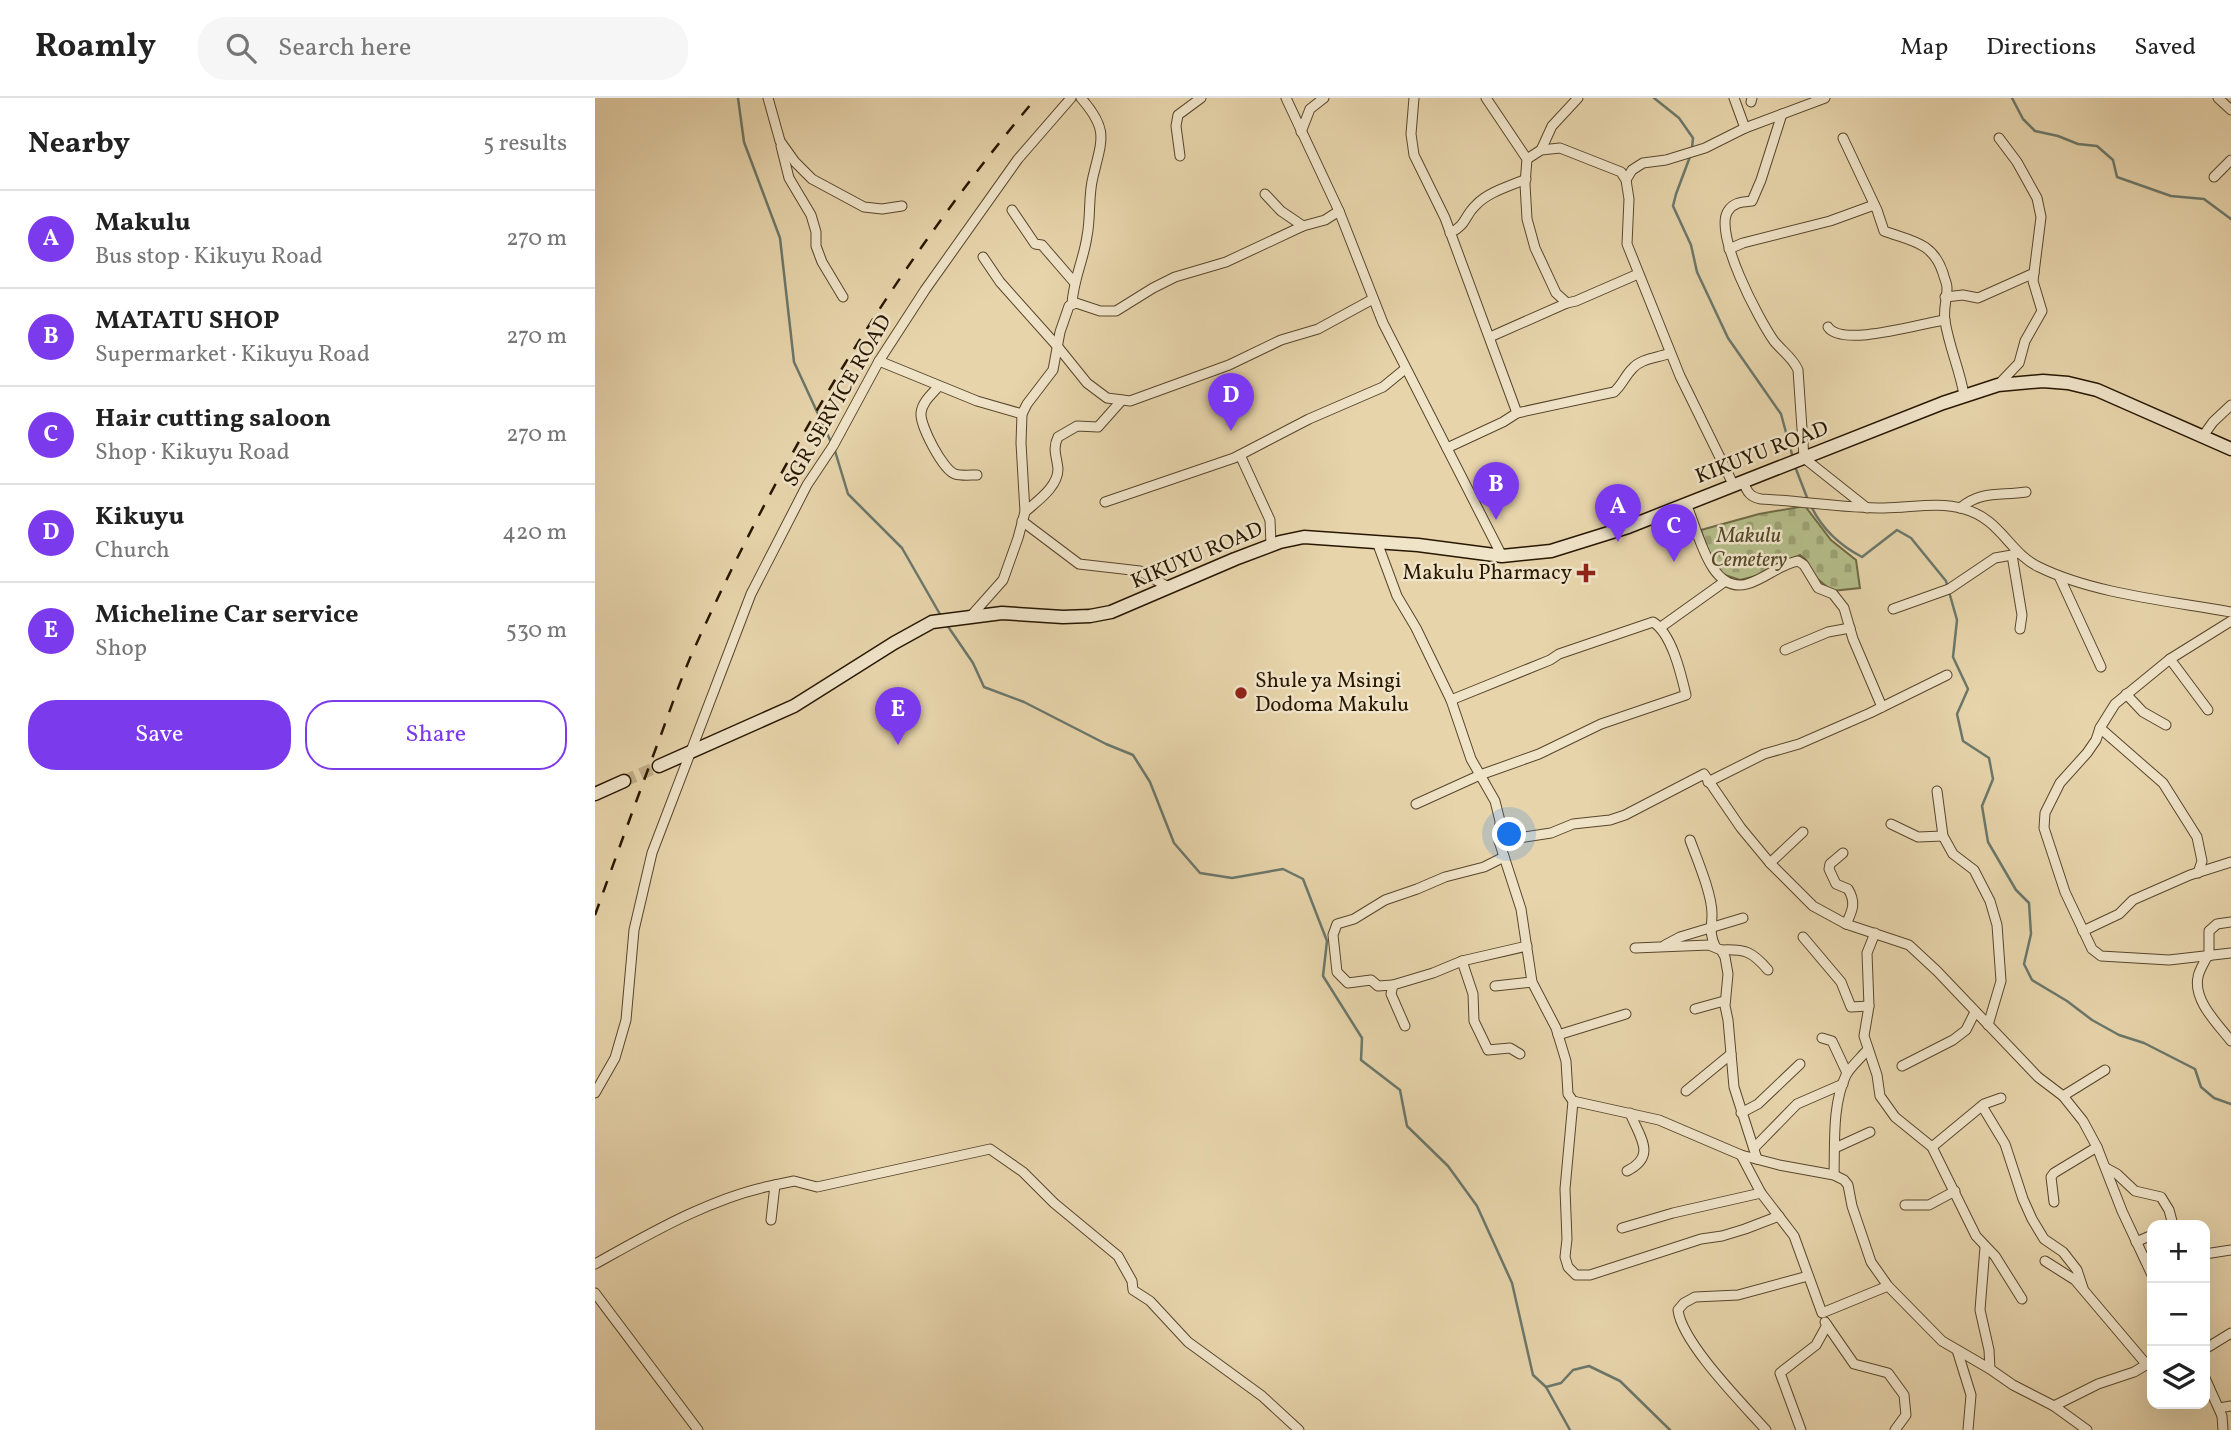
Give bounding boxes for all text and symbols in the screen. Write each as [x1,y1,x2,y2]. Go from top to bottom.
search box [198,17,688,80]
text: Roamly [35,25,156,71]
icon: search [222,29,260,67]
text: Search here [278,30,411,66]
text: Map [1900,31,1948,65]
text: Directions [1986,31,2096,65]
text: Saved [2134,31,2196,65]
text: Nearby [28,123,130,165]
text: 5 results [483,128,567,160]
text: Makulu [95,205,191,241]
text: A [43,223,59,255]
text: 270 m [506,223,567,255]
text: Bus stop · Kikuyu Road [95,241,323,273]
text: MATATU SHOP [95,303,280,339]
street label: SGR SERVICE ROAD [777,310,899,492]
text: B [43,321,59,353]
text: 270 m [506,321,567,353]
text: Supermarket · Kikuyu Road [95,339,370,371]
pin: D [1208,373,1254,431]
text: Hair cutting saloon [95,401,331,437]
street label: KIKUYU ROAD [1691,414,1833,492]
text: C [44,419,58,451]
text: 270 m [506,419,567,451]
text: Shop · Kikuyu Road [95,437,290,469]
pin: B [1473,462,1519,520]
pin: A [1595,484,1641,542]
text: Kikuyu [95,499,184,535]
pin: C [1651,504,1697,562]
street label: KIKUYU ROAD [1127,515,1267,597]
text: D [43,517,59,549]
text: 420 m [502,517,567,549]
park label: Makulu Cemetery [1711,522,1788,575]
text: Church [95,535,170,567]
place label: Makulu Pharmacy [1403,559,1573,588]
marker: Makulu Pharmacy [1578,565,1594,581]
text: Micheline Car service [95,597,359,633]
text: E [44,615,58,647]
text: 530 m [506,615,567,647]
text: Shop [95,633,147,665]
place label: Shule ya Msingi Dodoma Makulu [1255,667,1409,720]
marker: Shule ya Msingi Dodoma Makulu [1233,685,1249,701]
pin: E [875,687,921,745]
button: Save [28,700,291,770]
button: Share [305,700,567,770]
your location [1492,817,1526,851]
map controls [2147,1220,2210,1409]
button: + [2147,1220,2210,1283]
button: − [2147,1283,2210,1346]
button: layers [2147,1346,2210,1409]

